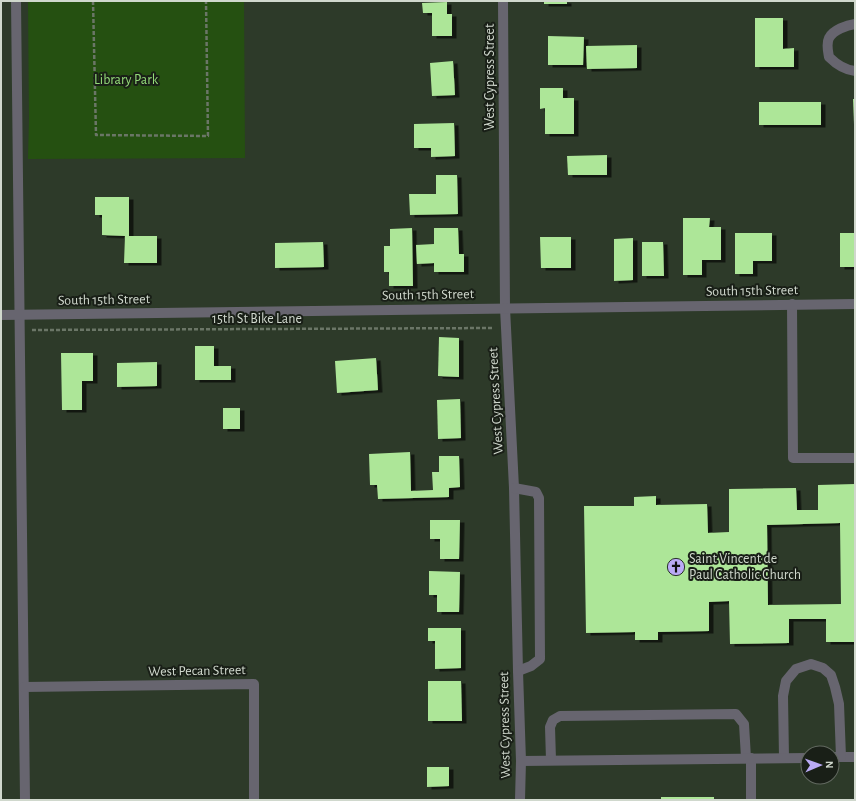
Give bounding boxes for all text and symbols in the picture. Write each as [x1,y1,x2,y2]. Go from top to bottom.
street label: West Cypress Street [483,23,497,131]
park label: Library Park [94,73,159,87]
street label: South 15th Street [706,283,799,299]
street label: South 15th Street [382,287,475,303]
street label: South 15th Street [58,292,151,308]
street label: 15th St Bike Lane [212,312,302,326]
street label: West Cypress Street [486,347,506,455]
place label: Saint Vincent de Paul Catholic Church [689,552,801,582]
church icon: Saint Vincent de Paul Catholic Church [666,557,686,577]
street label: West Pecan Street [148,663,246,679]
street label: West Cypress Street [497,671,513,779]
north arrow [800,745,840,785]
text: N [824,761,835,769]

